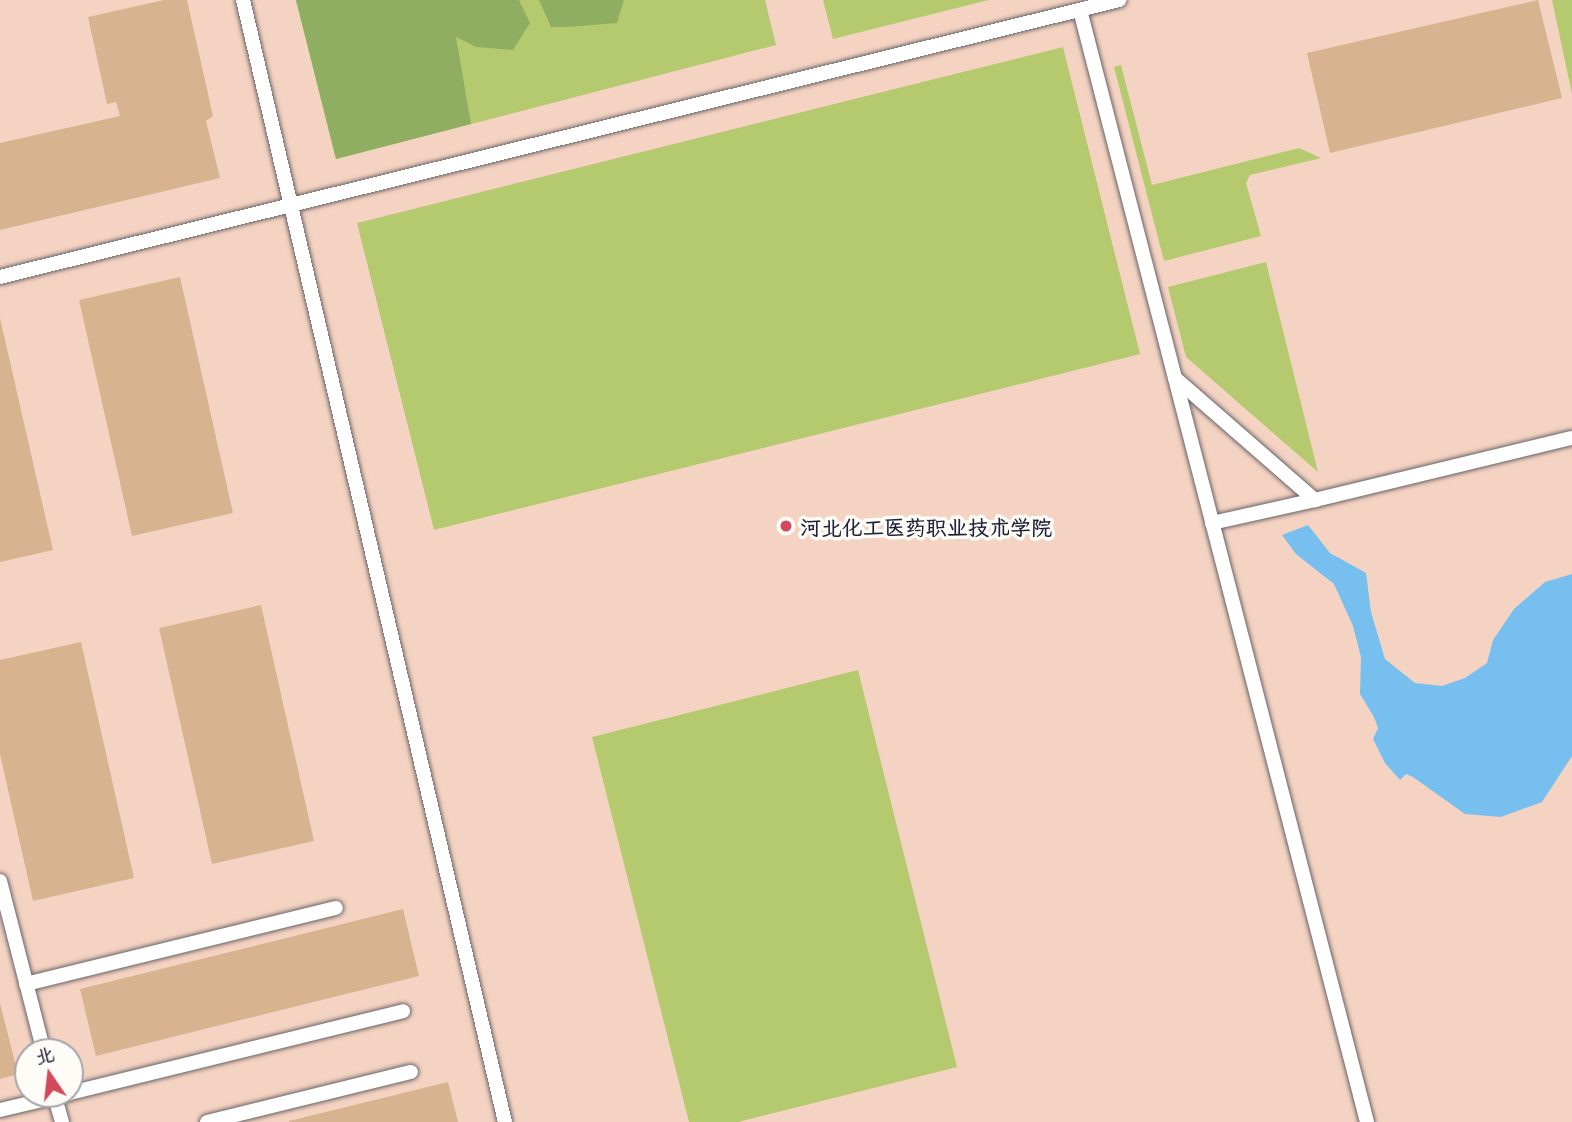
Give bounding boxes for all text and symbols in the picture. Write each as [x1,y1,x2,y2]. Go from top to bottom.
place label: 河北化工医药职业技术学院 [800,513,1052,539]
marker: 河北化工医药职业技术学院 [778,518,794,534]
north arrow [14,1038,84,1108]
text: 北 [32,1039,57,1070]

